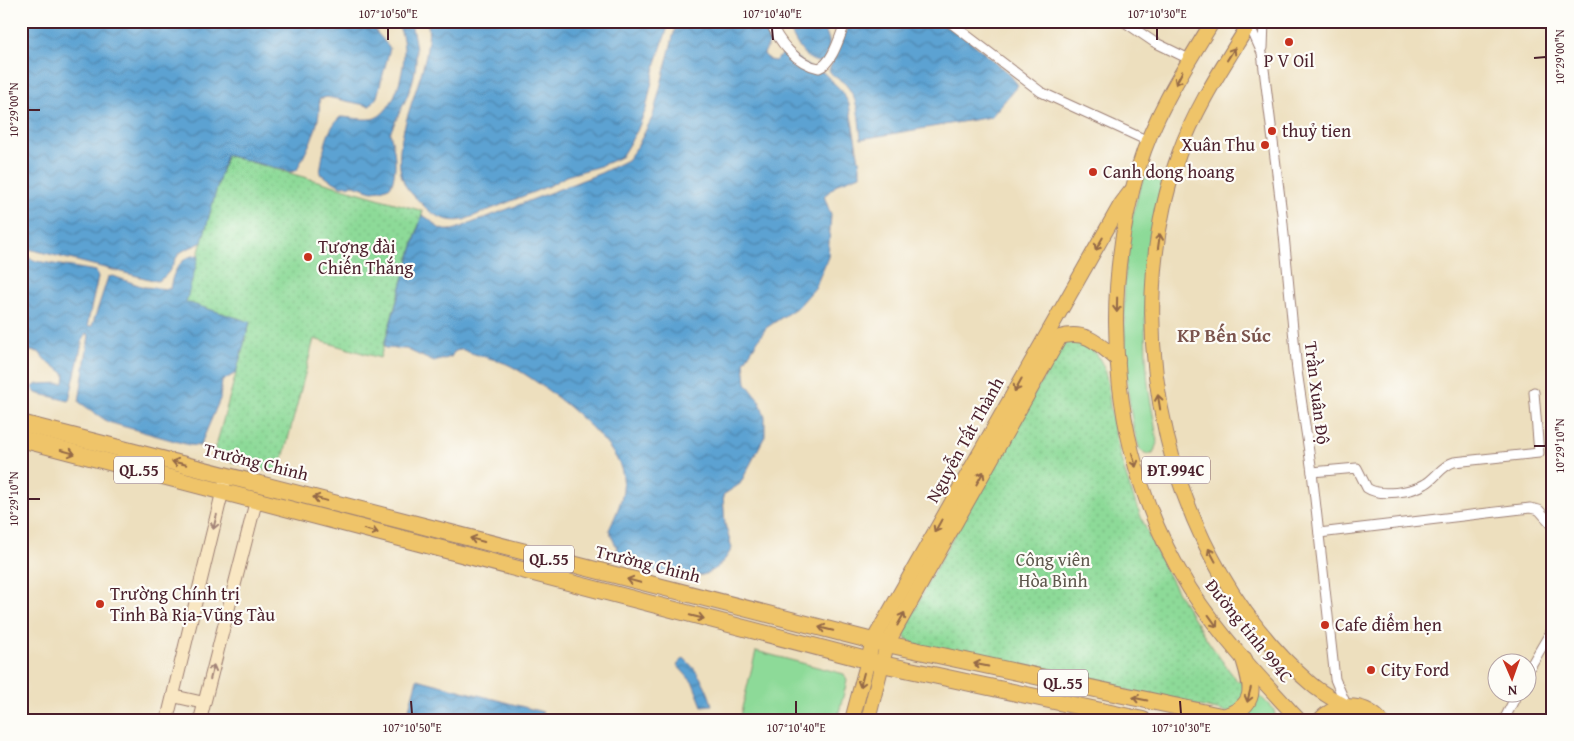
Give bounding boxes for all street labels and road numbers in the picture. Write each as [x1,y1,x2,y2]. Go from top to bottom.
street label: Trần Xuân Độ [1298,340,1337,446]
street label: Nguyễn Tất Thành [919,372,1010,507]
street label: Trường Chinh [201,435,311,488]
road number: QL.55 [114,456,164,484]
road number: ĐT.994C [1142,456,1210,484]
street label: Trường Chinh [593,537,703,590]
road number: QL.55 [524,546,574,572]
street label: Đường tỉnh 994C [1199,573,1300,689]
road number: QL.55 [1038,670,1088,696]

